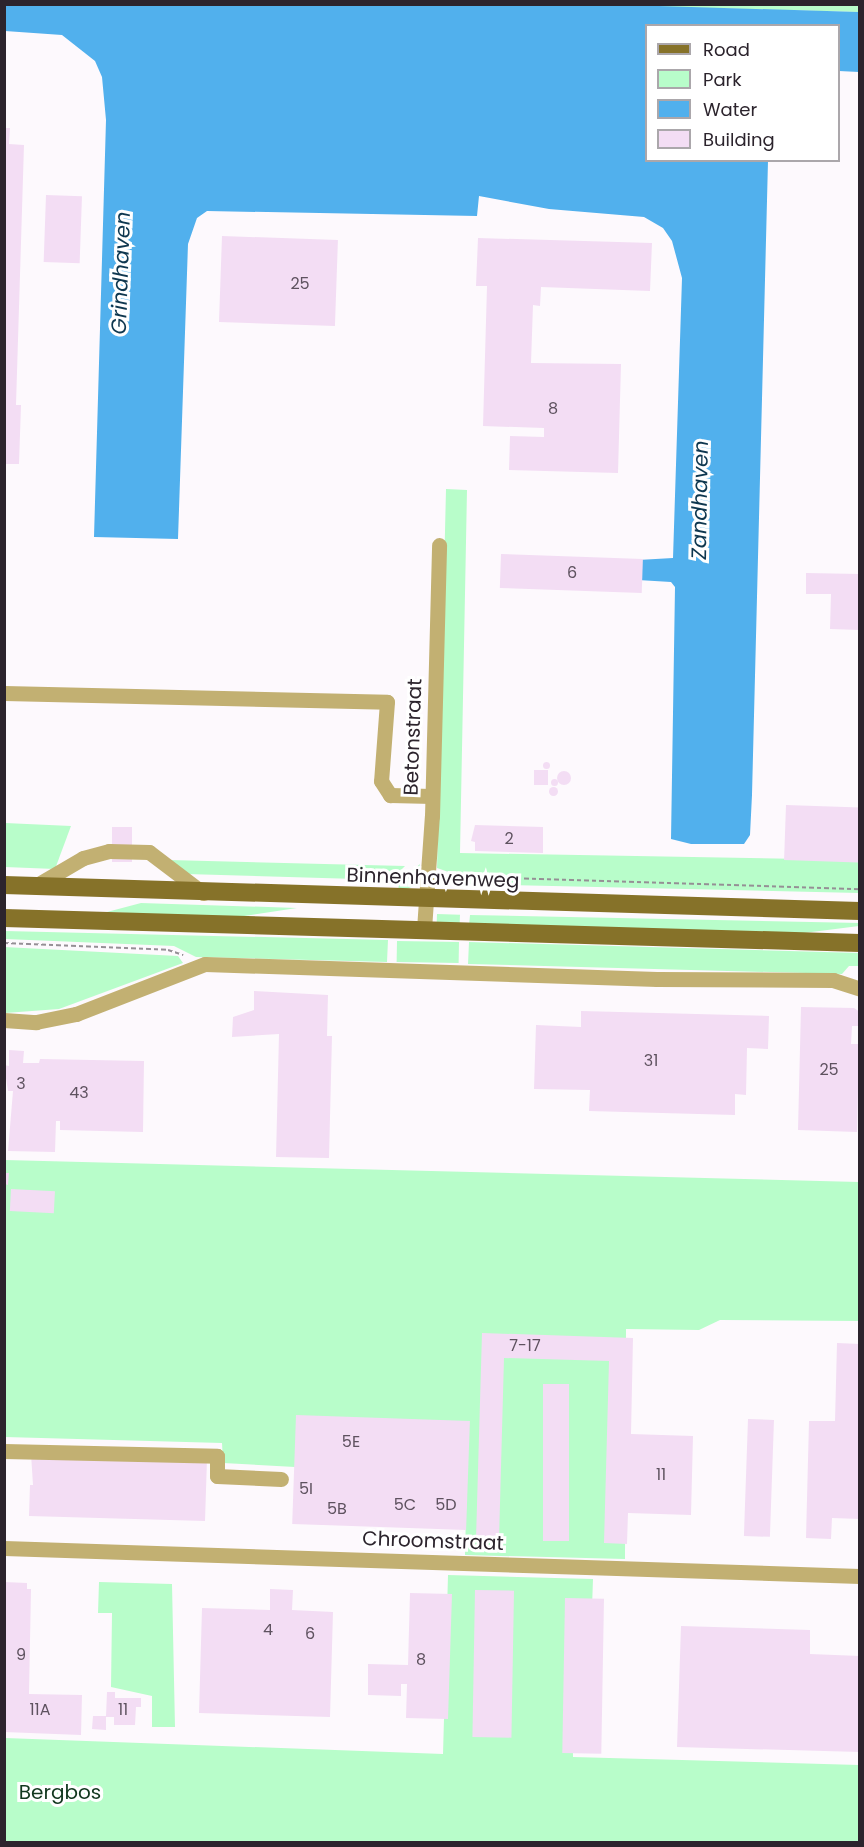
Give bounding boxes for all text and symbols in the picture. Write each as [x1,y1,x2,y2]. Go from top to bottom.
legend [645,24,840,162]
text: Road [703,37,750,62]
text: Park [703,67,742,92]
text: Water [703,97,757,122]
text: Building [703,127,775,152]
water label: Grindhaven [106,211,136,335]
house number: 25 [290,274,310,294]
house number: 8 [548,399,558,419]
water label: Zandhaven [686,440,714,560]
house number: 6 [567,563,577,583]
street label: Betonstraat [399,678,427,796]
house number: 2 [504,829,514,849]
street label: Binnenhavenweg [346,863,520,893]
house number: 31 [644,1051,658,1071]
house number: 25 [819,1060,839,1080]
house number: 3 [16,1074,26,1094]
house number: 43 [69,1083,89,1103]
house number: 7-17 [509,1336,541,1356]
house number: 5E [342,1432,360,1452]
house number: 11 [656,1465,666,1485]
house number: 5I [299,1479,313,1499]
house number: 5C [394,1495,416,1515]
house number: 5D [435,1495,457,1515]
house number: 5B [327,1499,347,1519]
street label: Chroomstraat [362,1527,504,1555]
house number: 4 [263,1620,273,1640]
house number: 6 [305,1624,315,1644]
house number: 9 [16,1645,26,1665]
house number: 8 [416,1650,426,1670]
house number: 11A [29,1700,51,1720]
house number: 11 [118,1700,128,1720]
park label: Bergbos [19,1780,101,1804]

